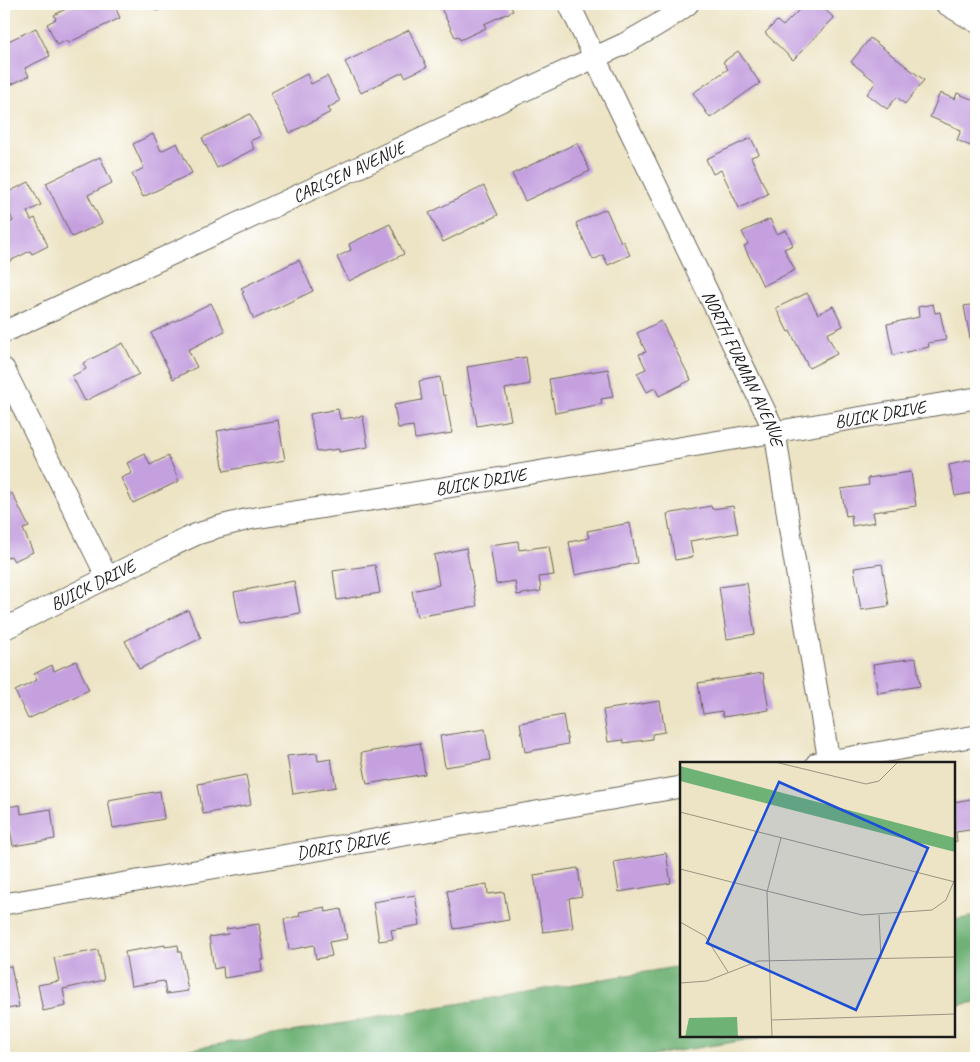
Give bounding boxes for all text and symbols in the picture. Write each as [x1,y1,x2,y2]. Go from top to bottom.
street label: CARLSEN AVENUE [289,135,410,207]
street label: NORTH FURMAN AVENUE [698,287,788,450]
street label: BUICK DRIVE [833,395,930,433]
street label: BUICK DRIVE [434,463,530,500]
street label: BUICK DRIVE [47,554,141,615]
inset map [680,762,955,1037]
street label: DORIS DRIVE [295,826,393,864]

